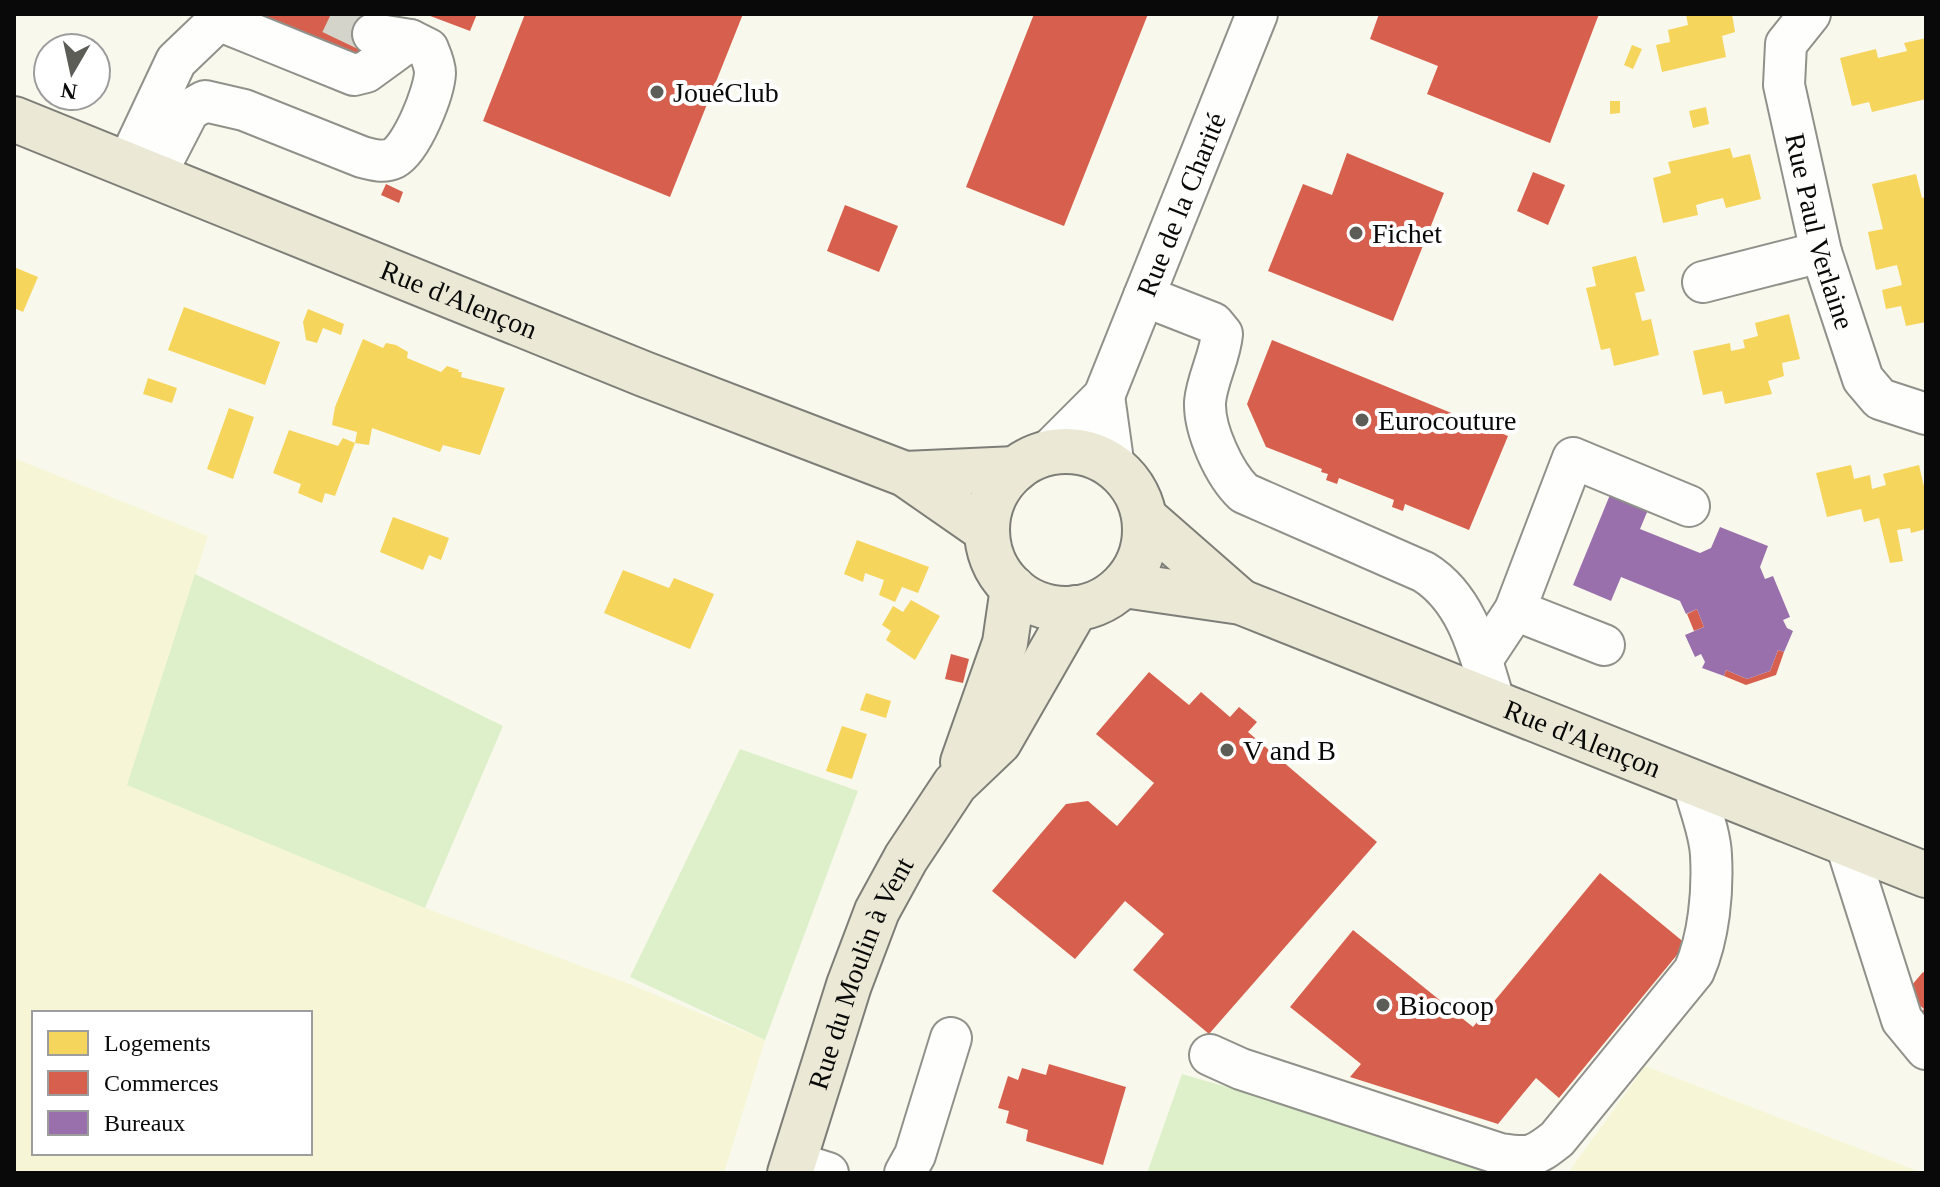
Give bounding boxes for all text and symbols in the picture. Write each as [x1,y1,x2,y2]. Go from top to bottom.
north arrow [32,32,112,112]
place label: JouéClub [673,77,779,108]
text: N [59,78,79,105]
marker: JouéClub [648,83,666,101]
street label: Rue de la Charité [1130,108,1231,301]
street label: Rue Paul Verlaine [1780,130,1861,333]
place label: Fichet [1372,218,1442,249]
marker: Fichet [1347,224,1365,242]
street label: Rue d'Alençon [376,254,542,345]
place label: Eurocouture [1378,405,1516,436]
marker: Eurocouture [1353,411,1371,429]
street label: Rue d'Alençon [1500,693,1666,783]
place label: V and B [1243,735,1336,766]
marker: V and B [1218,741,1236,759]
street label: Rue du Moulin à Vent [802,851,919,1093]
place label: Biocoop [1399,990,1494,1021]
marker: Biocoop [1374,996,1392,1014]
legend [32,1011,312,1155]
text: Logements [104,1030,211,1056]
text: Commerces [104,1070,219,1096]
text: Bureaux [104,1110,185,1136]

